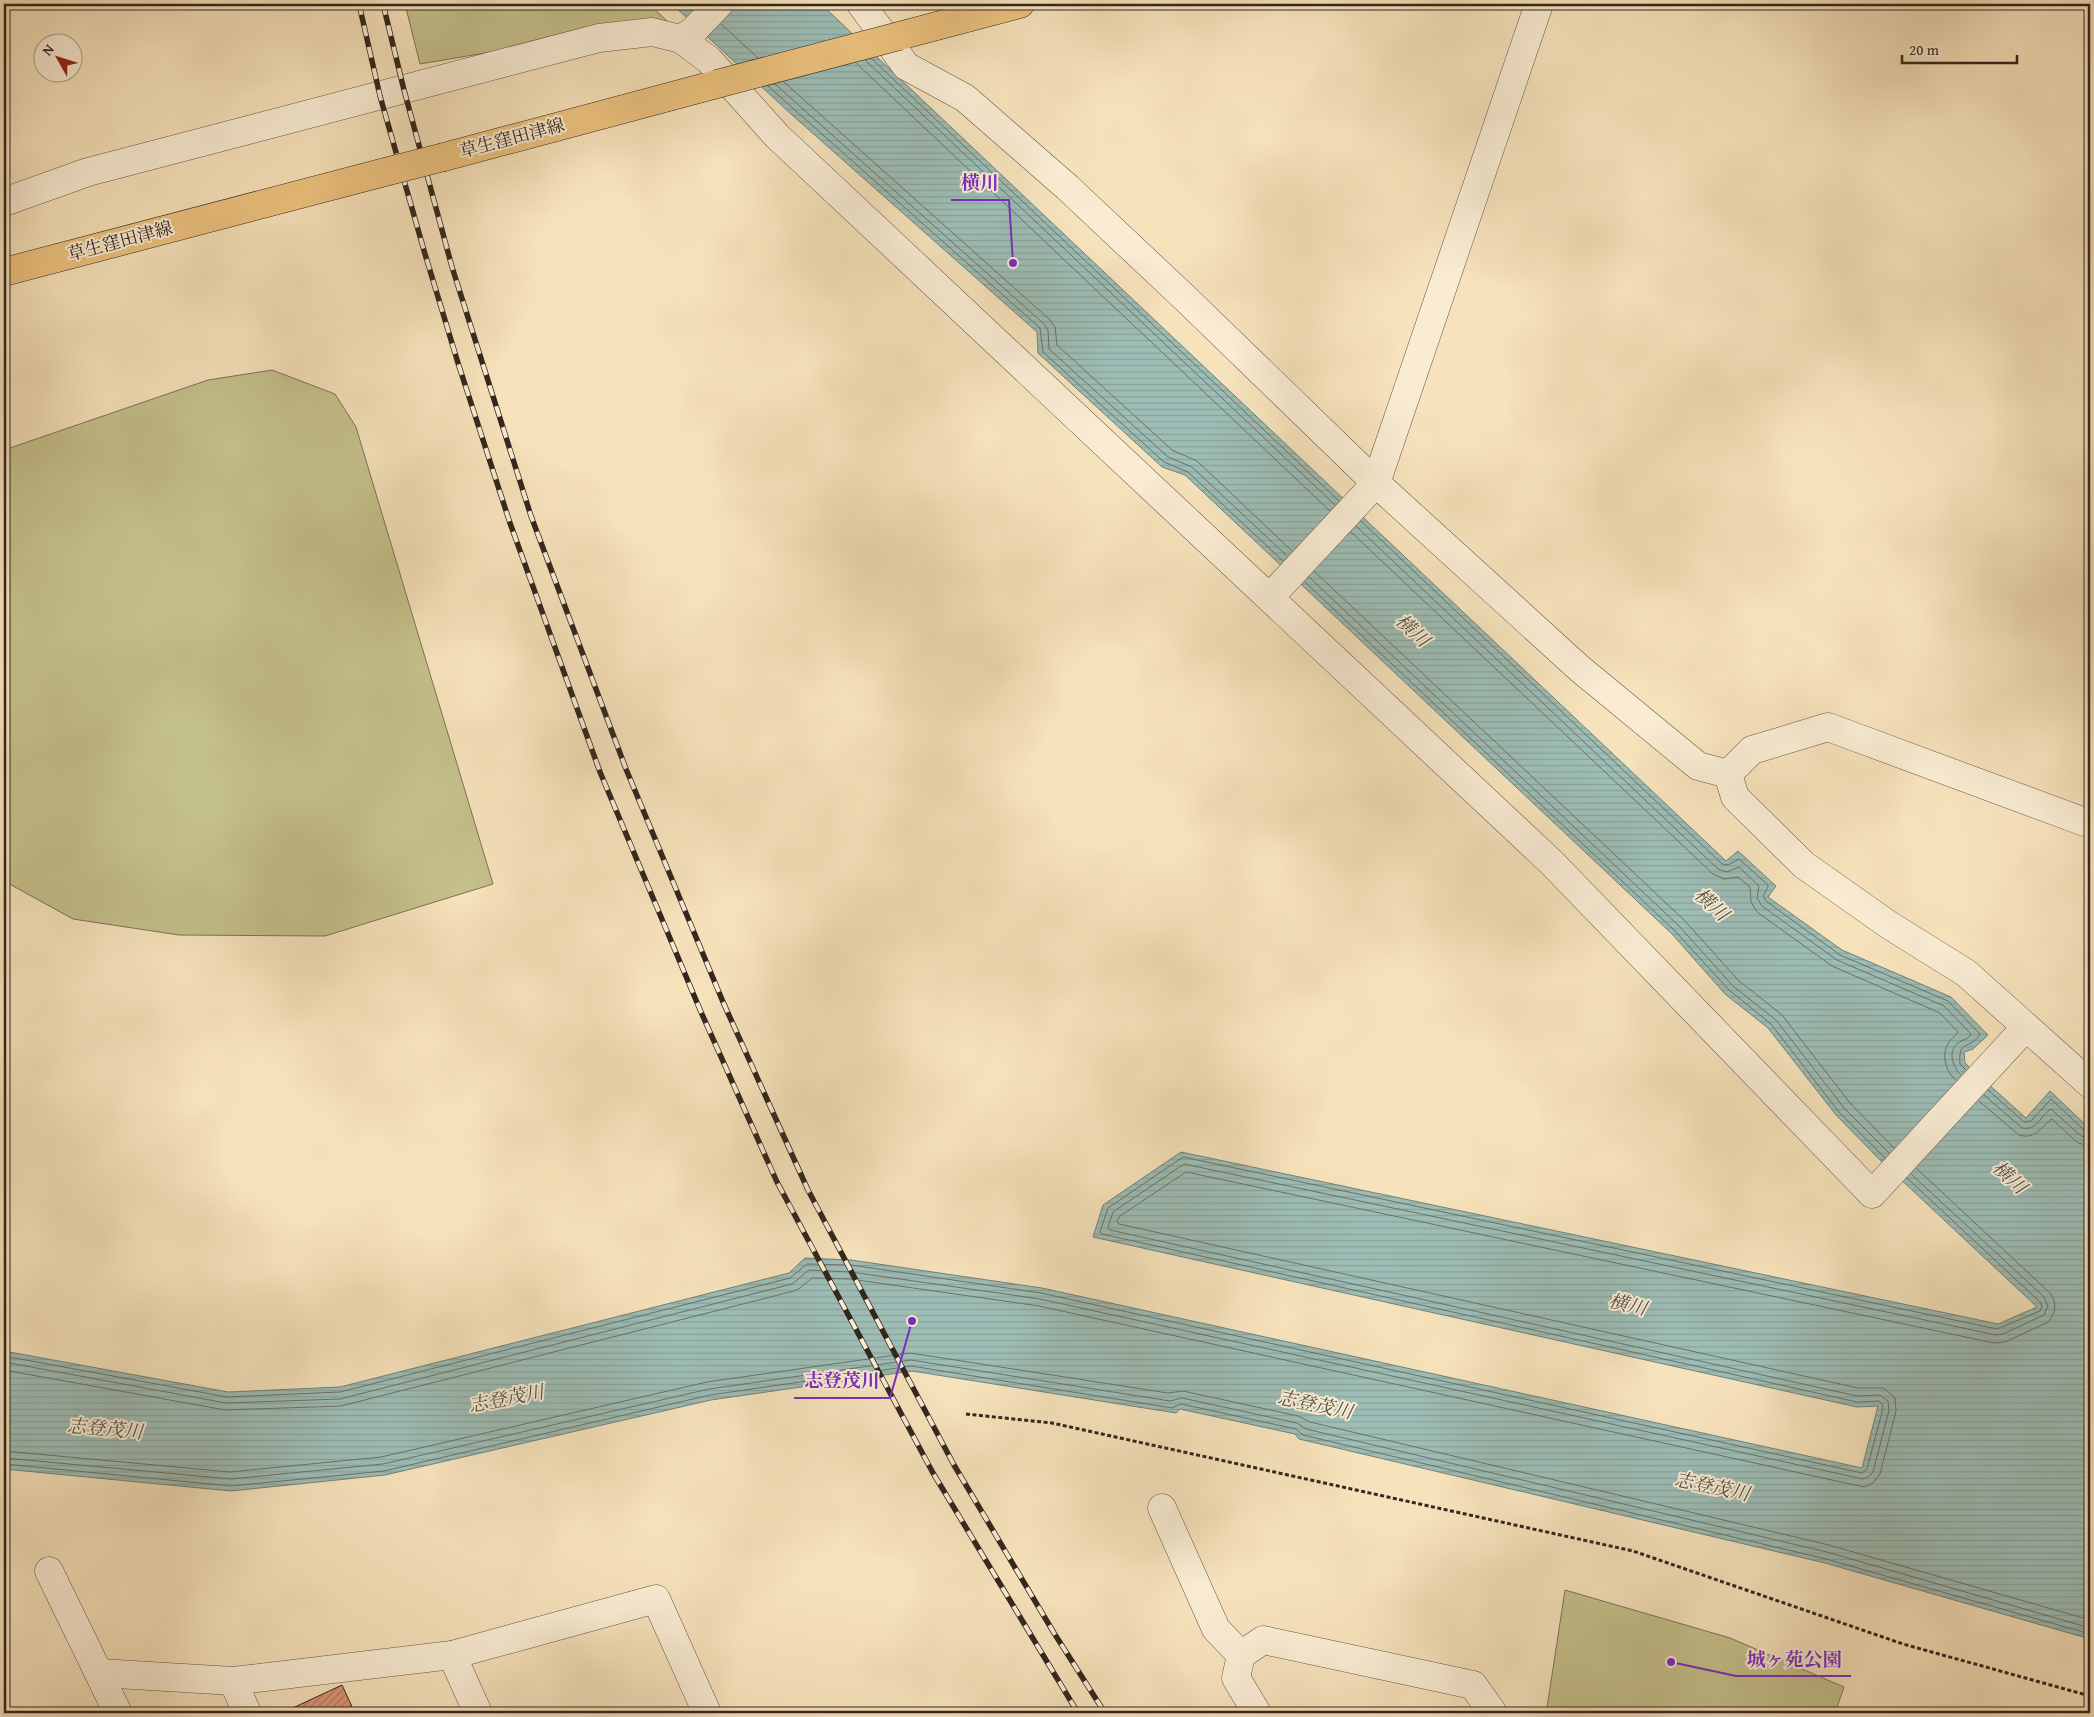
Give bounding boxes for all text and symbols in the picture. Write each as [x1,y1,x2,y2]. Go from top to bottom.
north arrow [32,32,82,82]
scale bar [1902,32,2016,64]
text: N [37,39,59,60]
text: 20 m [1909,39,1940,60]
street label: 草生窪田津線 [456,111,568,165]
callout: 横川 [951,166,1009,200]
text: 横川 [961,168,999,196]
street label: 草生窪田津線 [64,214,176,268]
water label: 横川 [1390,607,1438,655]
water label: 横川 [1689,881,1737,929]
water label: 横川 [1987,1154,2035,1202]
water label: 横川 [1606,1286,1652,1323]
callout: 志登茂川 [794,1364,890,1398]
text: 志登茂川 [804,1366,880,1394]
water label: 志登茂川 [466,1377,548,1419]
water label: 志登茂川 [1275,1382,1357,1426]
water label: 志登茂川 [66,1411,146,1445]
water label: 志登茂川 [1672,1464,1754,1508]
callout: 城ヶ苑公園 [1736,1642,1851,1676]
text: 城ヶ苑公園 [1746,1645,1842,1673]

